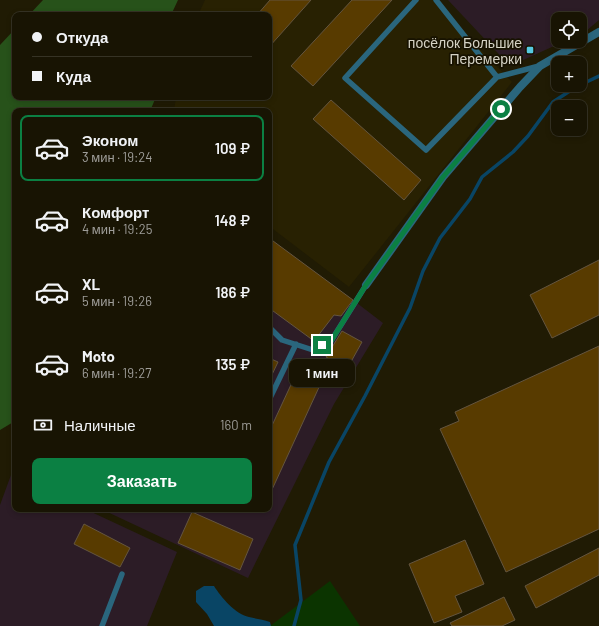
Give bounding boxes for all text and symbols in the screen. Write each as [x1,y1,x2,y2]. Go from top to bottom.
map controls [551,12,587,136]
button: locate [551,12,587,48]
text: Откуда [56,28,108,46]
place label: посёлок Большие Перемерки [408,34,522,67]
marker: посёлок Большие Перемерки [525,45,535,55]
button: + [551,56,587,92]
text: Куда [56,67,91,85]
route start [492,100,510,118]
button: − [551,100,587,136]
icon: car [34,130,70,166]
text: Эконом [82,131,138,149]
text: 109 ₽ [215,139,250,157]
text: 3 мин · 19:24 [82,149,152,165]
icon: car [34,202,70,238]
text: Комфорт [82,203,149,221]
text: 148 ₽ [214,211,250,229]
text: 4 мин · 19:25 [82,221,152,237]
icon: car [34,274,70,310]
text: XL [82,275,100,293]
text: 186 ₽ [215,283,250,301]
text: 5 мин · 19:26 [82,293,152,309]
route end [313,336,331,354]
icon: car [34,346,70,382]
text: Moto [82,347,115,365]
text: 135 ₽ [215,355,250,373]
callout: 1 мин [289,359,355,387]
text: 6 мин · 19:27 [82,365,151,381]
text: 1 мин [306,365,338,381]
icon: cash [32,414,54,436]
text: Наличные [64,416,136,434]
text: 160 m [220,417,252,433]
button: Заказать [32,458,252,504]

